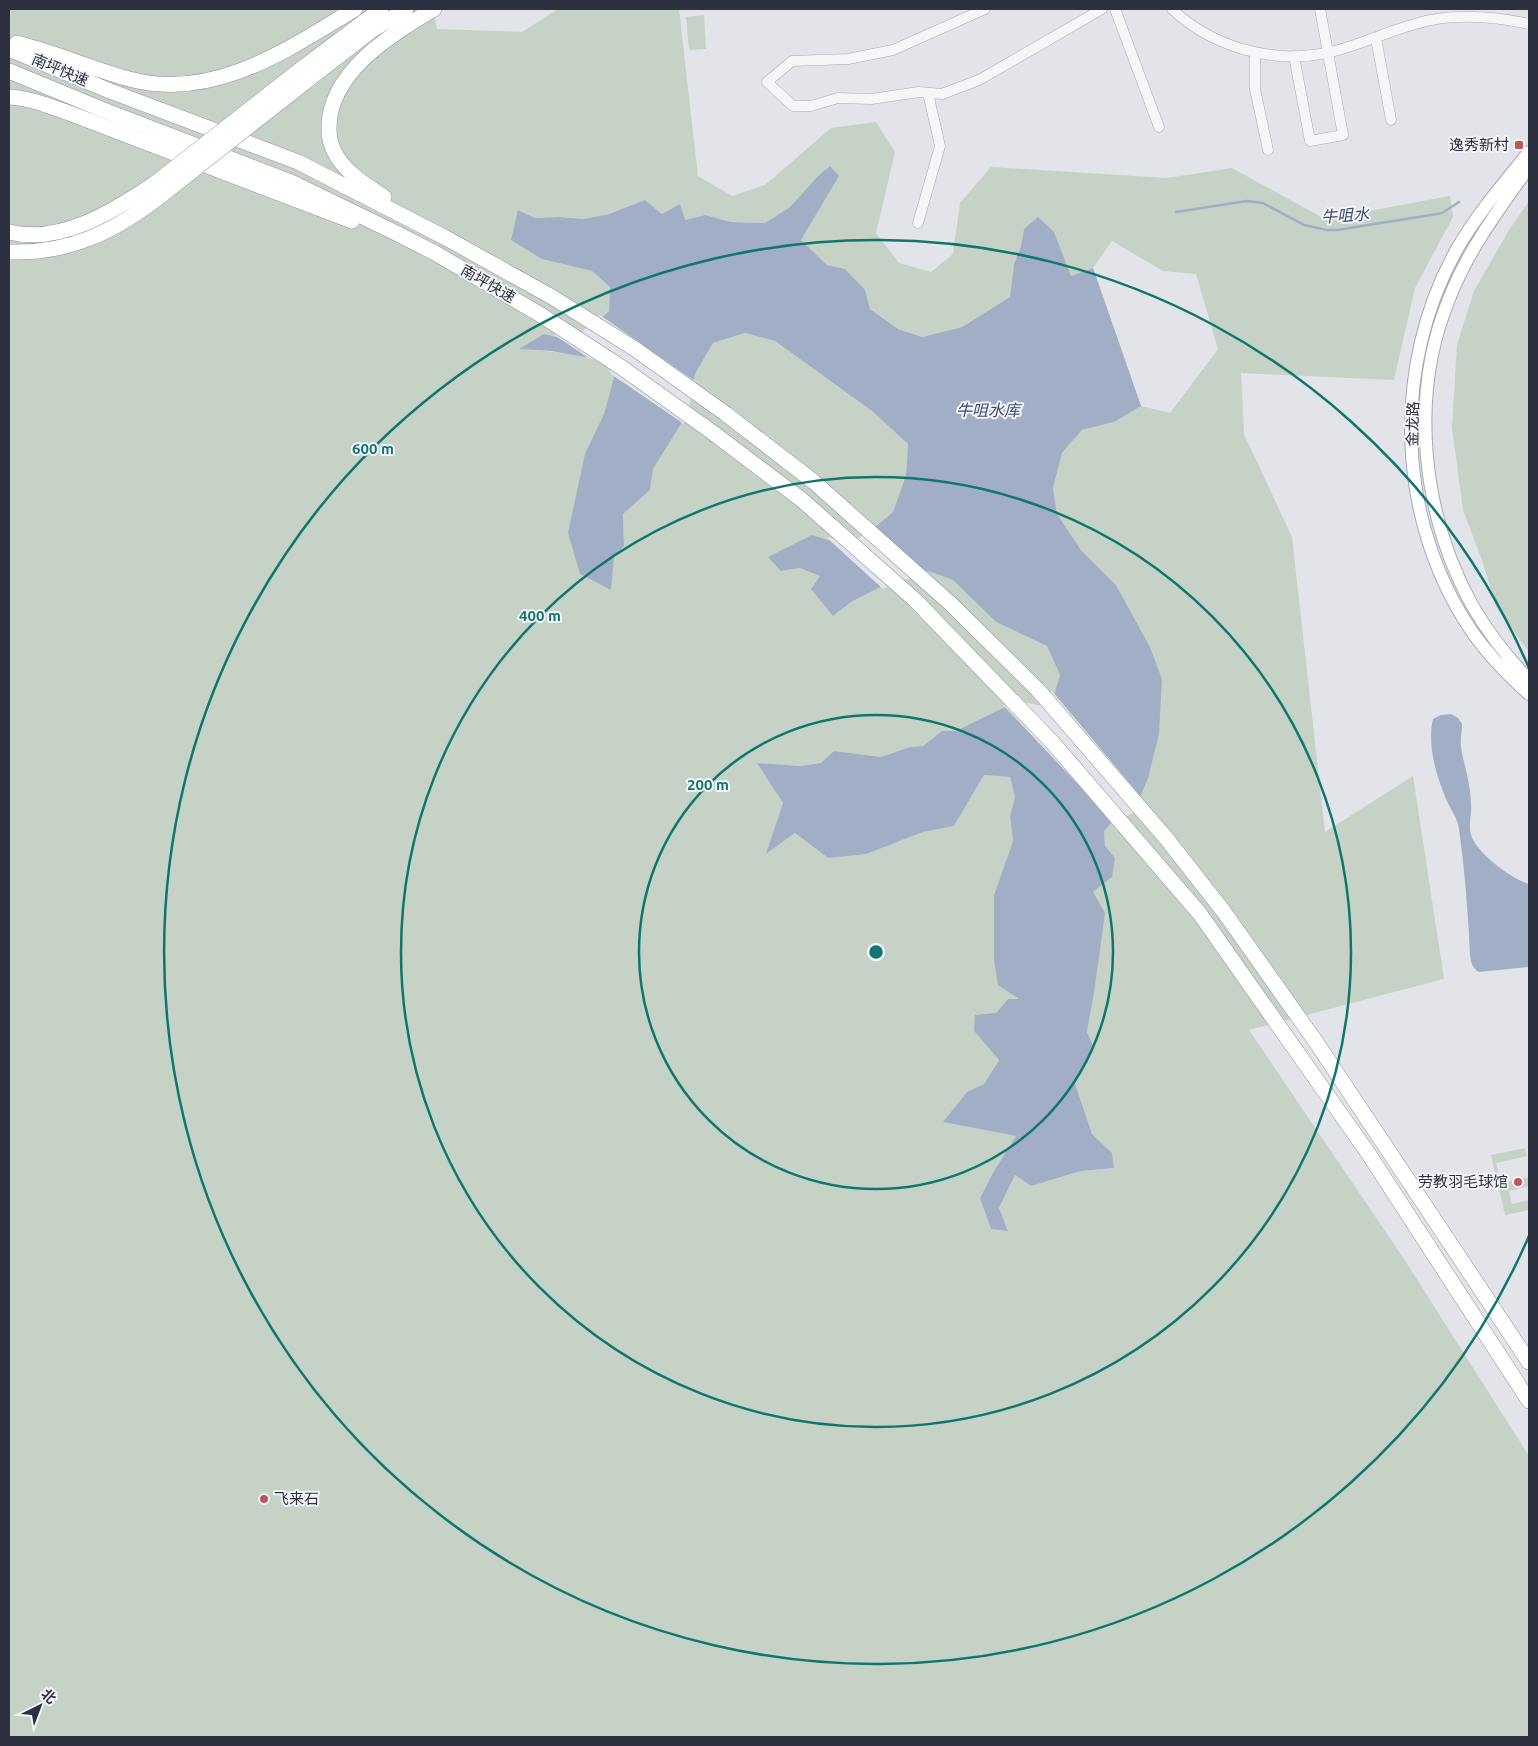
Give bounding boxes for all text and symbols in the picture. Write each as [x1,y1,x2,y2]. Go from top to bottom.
street label: 南坪快速 [29,50,91,89]
place label: 逸秀新村 [1449,136,1509,153]
marker: 逸秀新村 [1513,139,1525,151]
water label: 牛咀水 [1320,204,1371,226]
street label: 南坪快速 [458,261,518,306]
water label: 牛咀水库 [956,401,1023,419]
street label: 金龙路 [1404,401,1421,447]
text: 600 m [352,440,394,457]
text: 400 m [519,607,561,624]
text: 200 m [687,776,729,793]
centre of rings [867,943,885,961]
place label: 劳教羽毛球馆 [1418,1173,1508,1190]
marker: 劳教羽毛球馆 [1512,1176,1524,1188]
place label: 飞来石 [274,1490,319,1507]
marker: 飞来石 [258,1493,270,1505]
north arrow [15,1681,65,1731]
text: 北 [38,1686,59,1707]

